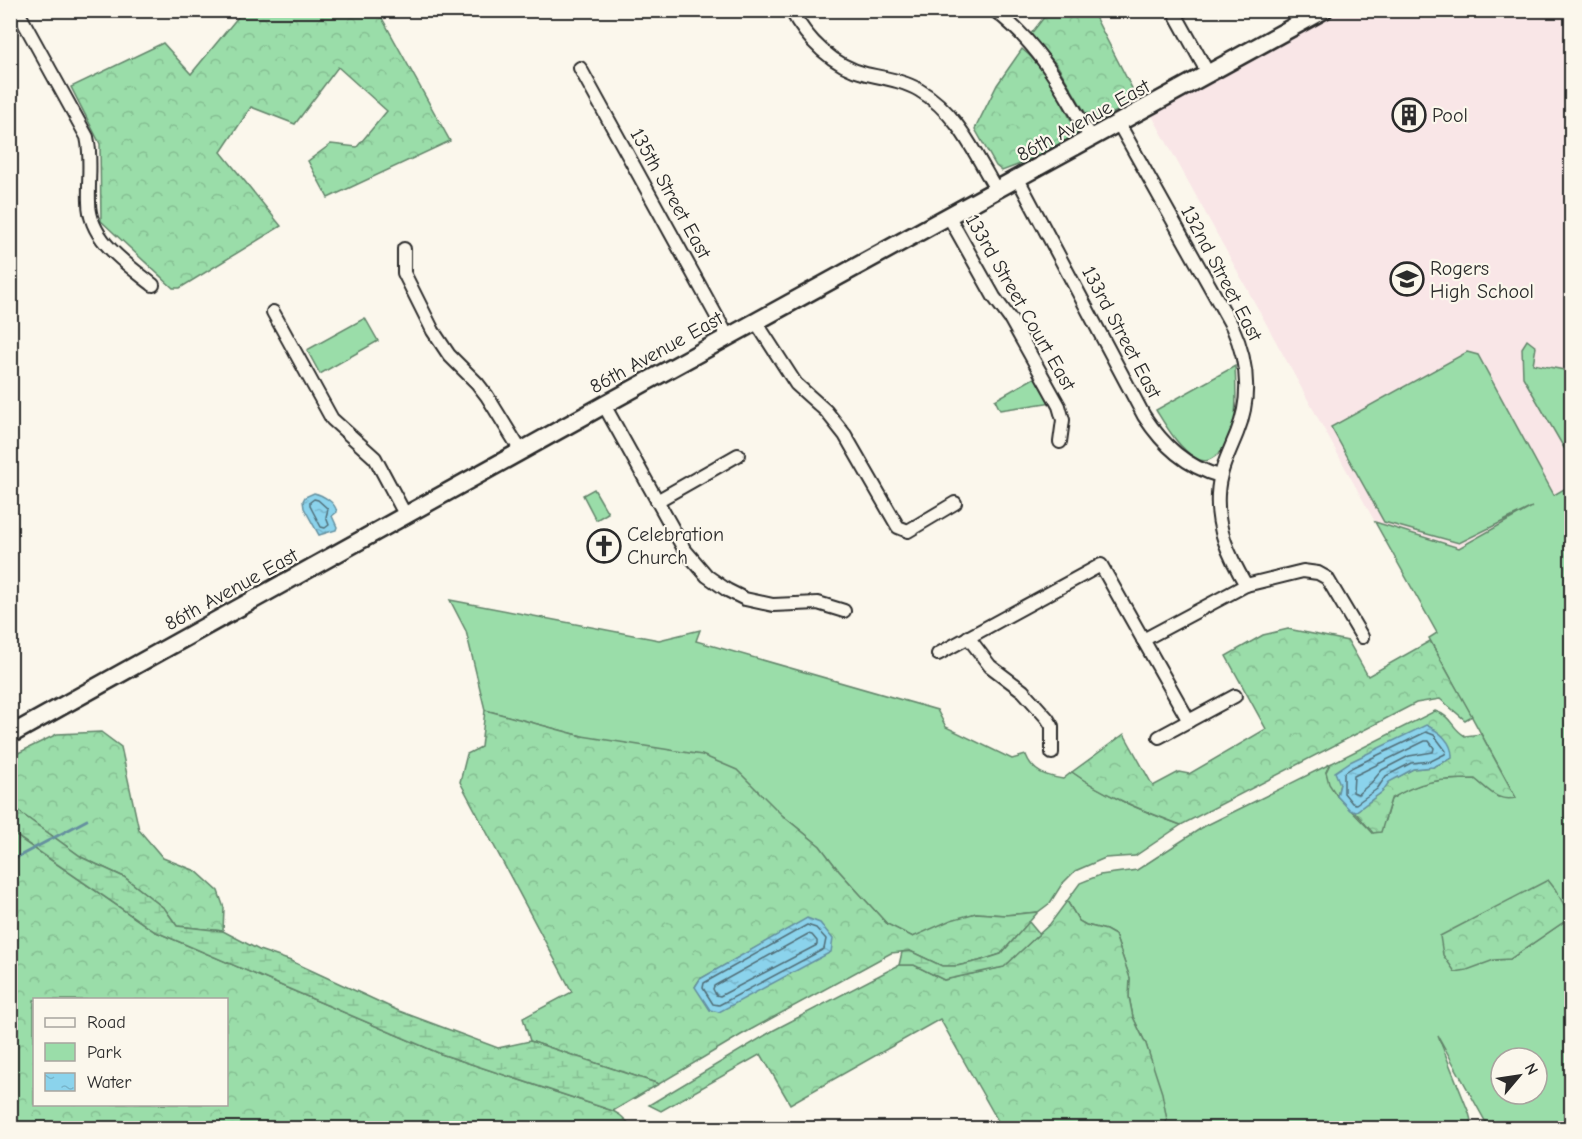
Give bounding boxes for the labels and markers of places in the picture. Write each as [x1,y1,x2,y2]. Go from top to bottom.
building icon: Pool [1391,97,1427,133]
place label: Pool [1432,104,1468,127]
place label: Rogers High School [1430,257,1534,303]
school or university icon: Rogers High School [1389,261,1425,297]
place label: Celebration Church [627,523,724,569]
church icon: Celebration Church [586,528,622,564]

